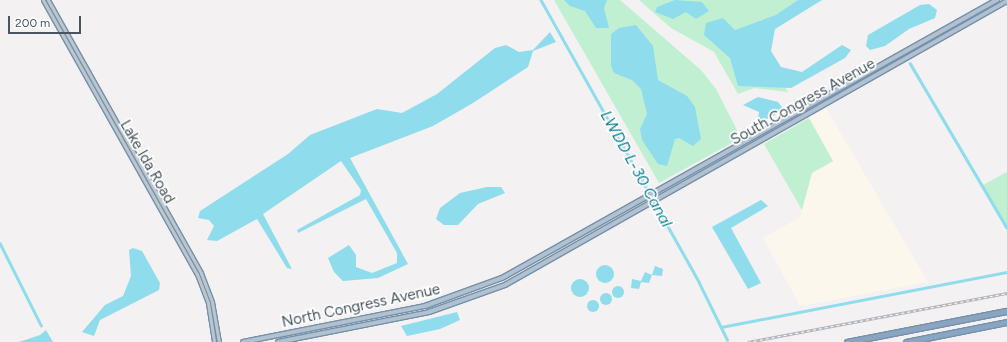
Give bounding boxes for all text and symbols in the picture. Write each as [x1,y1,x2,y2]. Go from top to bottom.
scale bar [10,8,83,34]
text: 200 m [15,16,50,30]
street label: South Congress Avenue [728,55,878,149]
water label: LWDD L-30 Canal [596,107,676,231]
street label: Lake Ida Road [116,117,178,207]
street label: North Congress Avenue [280,280,442,332]

